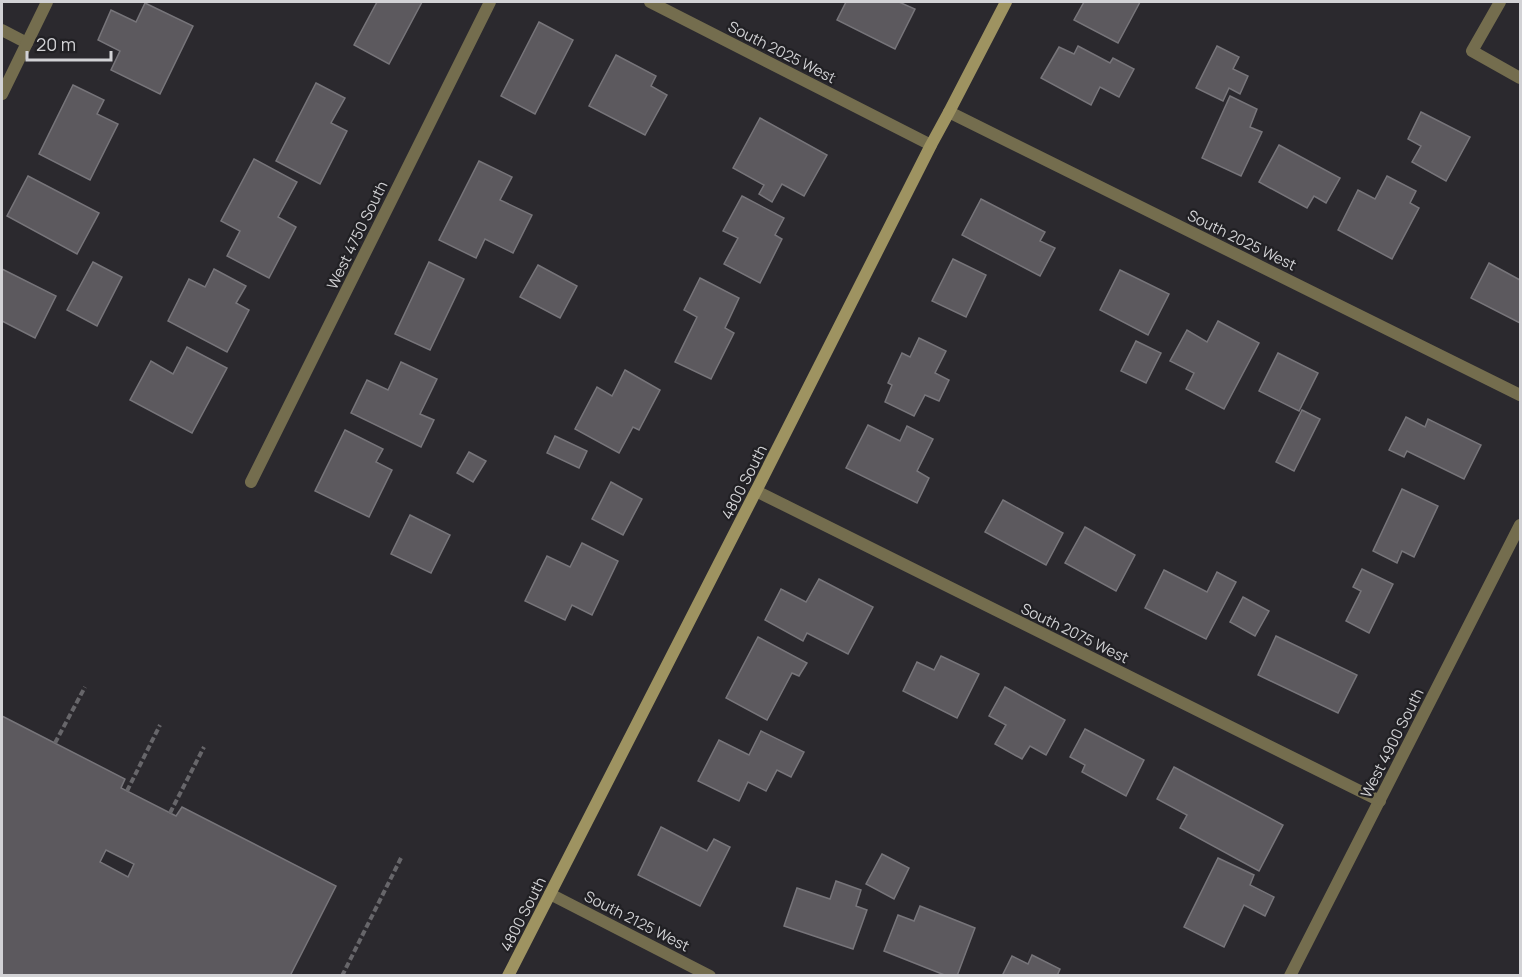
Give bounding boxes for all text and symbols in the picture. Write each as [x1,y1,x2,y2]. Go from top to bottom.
street label: South 2025 West [724,16,840,88]
scale bar [27,24,111,62]
text: 20 m [36,32,76,56]
street label: West 4750 South [322,177,392,293]
street label: South 2025 West [1184,205,1300,275]
street label: 4800 South [716,441,772,523]
street label: South 2075 West [1018,598,1132,668]
street label: West 4900 South [1355,685,1429,801]
street label: 4800 South [495,873,551,955]
street label: South 2125 West [581,885,693,957]

